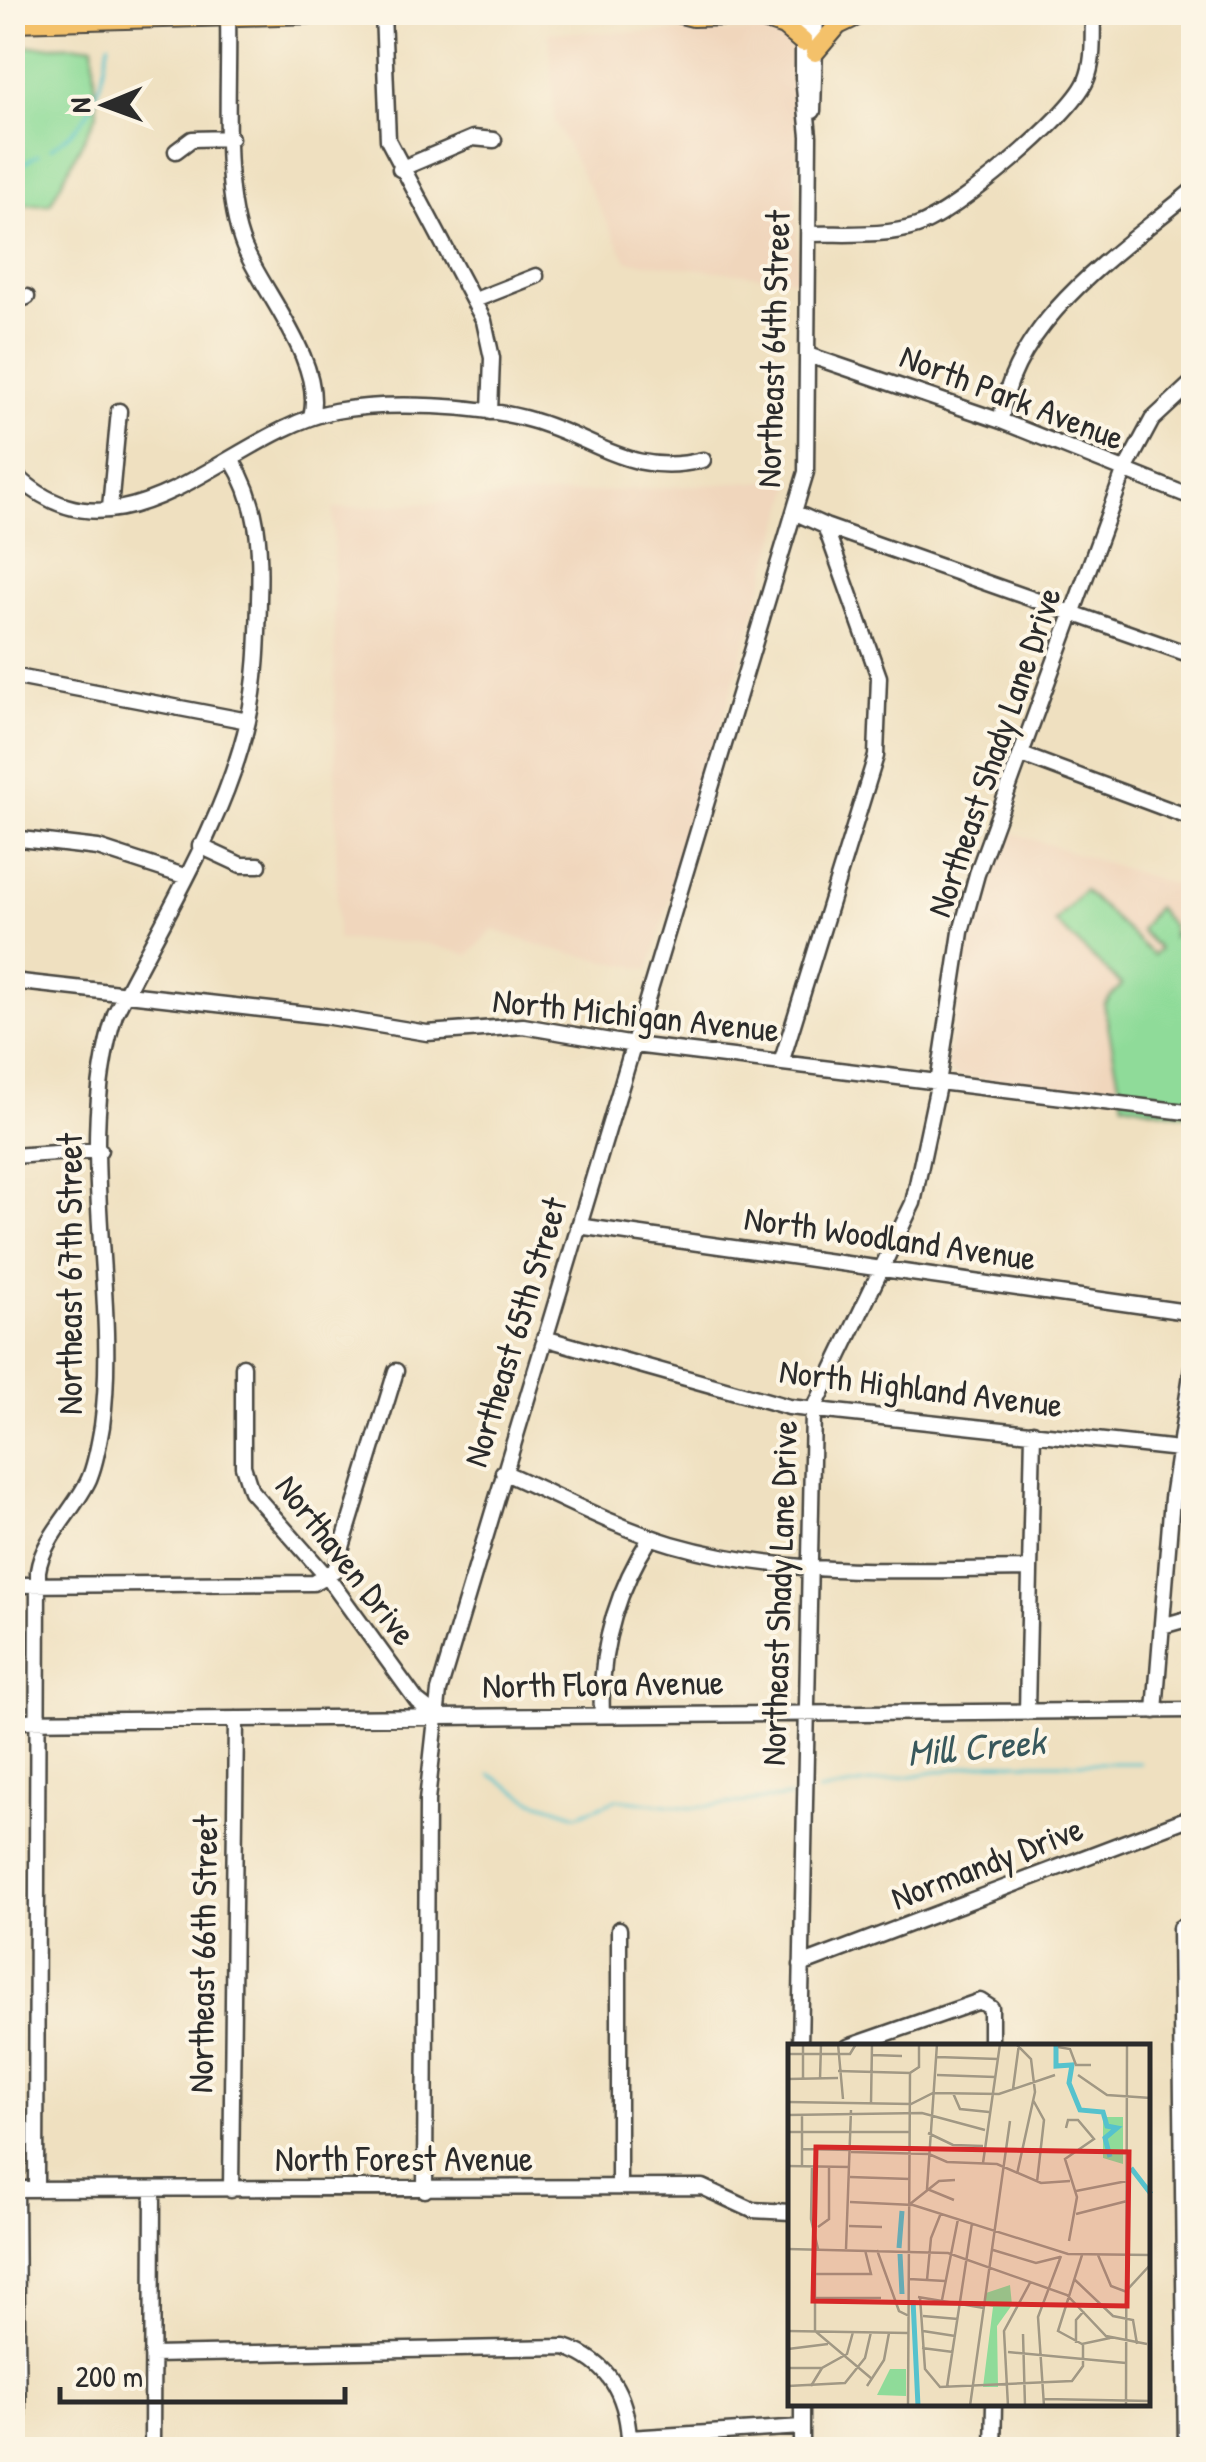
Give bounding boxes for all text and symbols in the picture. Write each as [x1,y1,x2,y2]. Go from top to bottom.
north arrow [55,55,155,155]
text: N [61,98,99,113]
street label: Northeast 64th Street [744,209,801,488]
street label: North Park Avenue [893,332,1131,461]
street label: Northeast Shady Lane Drive [915,581,1072,923]
street label: North Michigan Avenue [491,976,782,1053]
street label: Northeast 67th Street [46,1132,93,1415]
street label: Northeast 65th Street [451,1191,578,1472]
street label: North Woodland Avenue [741,1194,1039,1281]
street label: North Highland Avenue [777,1347,1065,1428]
street label: Northeast Shady Lane Drive [749,1419,808,1766]
street label: Northaven Drive [265,1465,428,1655]
street label: North Flora Avenue [482,1658,724,1709]
water label: Mill Creek [905,1714,1050,1778]
street label: Normandy Drive [884,1804,1090,1921]
street label: Northeast 66th Street [177,1813,228,2094]
inset map [788,2044,1151,2407]
street label: North Forest Avenue [275,2135,533,2182]
scale bar [60,2342,345,2404]
text: 200 m [75,2356,143,2396]

